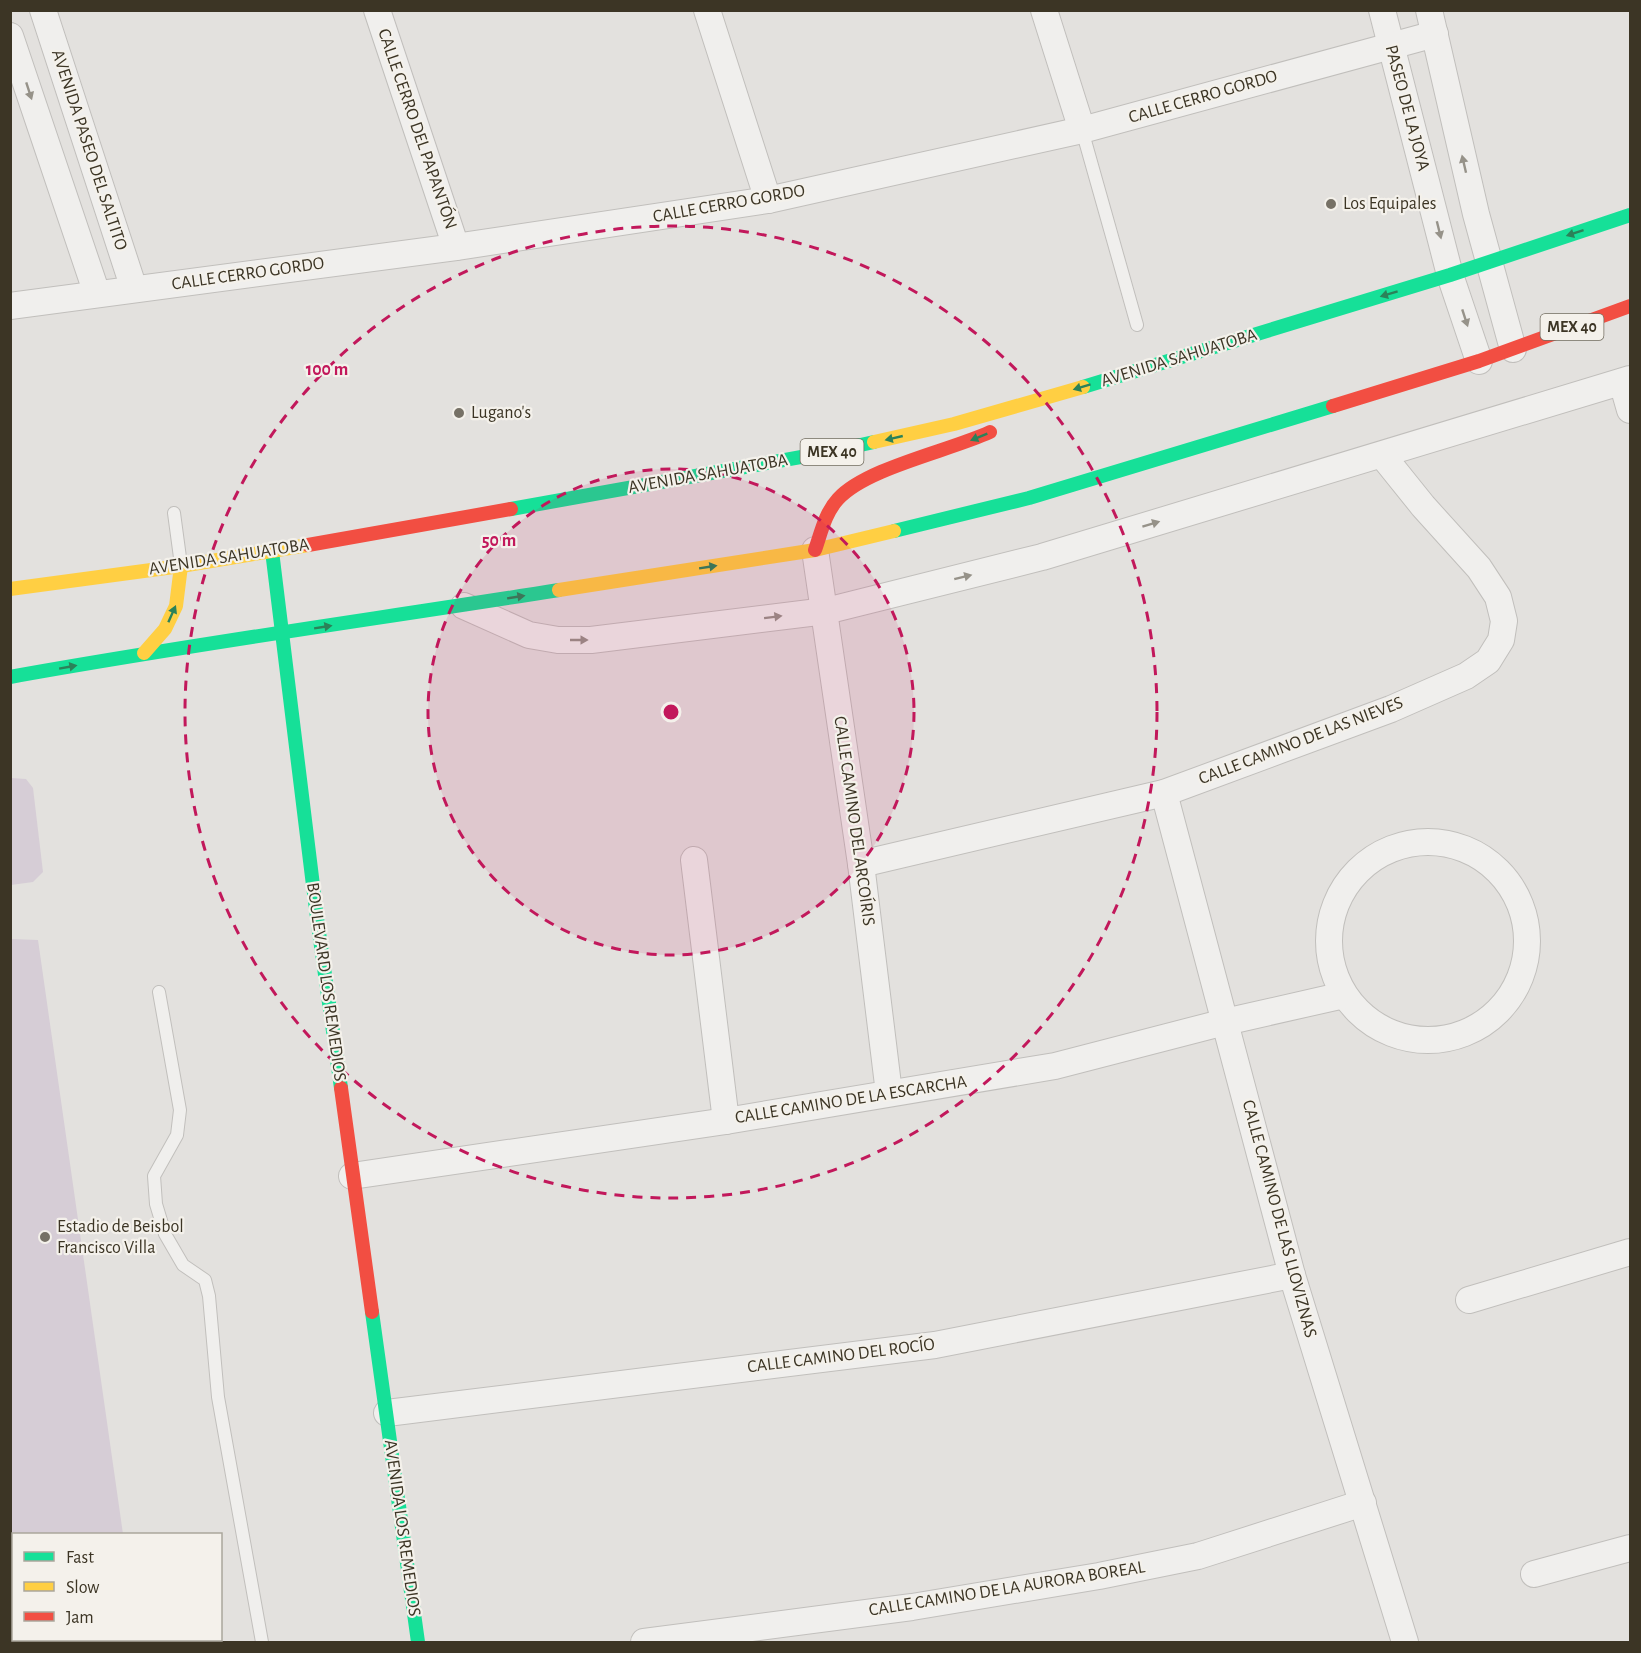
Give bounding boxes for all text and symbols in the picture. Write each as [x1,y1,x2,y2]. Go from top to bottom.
street label: CALLE CERRO DEL PAPANTÓN [374,25,463,232]
street label: PASEO DE LA JOYA [1382,43,1433,173]
street label: AVENIDA PASEO DEL SALTITO [48,47,130,253]
street label: CALLE CERRO GORDO [1127,67,1279,127]
one-way arrow [25,82,34,100]
one-way arrow [1459,155,1469,173]
street label: CALLE CERRO GORDO [652,182,806,226]
place label: Los Equipales [1343,195,1437,213]
marker: Los Equipales [1324,197,1338,211]
one-way arrow [1435,221,1444,239]
one-way arrow [1566,229,1584,239]
street label: CALLE CERRO GORDO [171,254,325,294]
one-way arrow [1380,290,1398,299]
one-way arrow [1460,309,1470,327]
road number: MEX 40 [1540,314,1604,340]
street label: AVENIDA SAHUATOBA [1099,326,1260,390]
text: 100 m [306,361,348,379]
one-way arrow [1073,383,1091,392]
place label: Lugano's [471,404,531,422]
marker: Lugano's [452,406,466,420]
one-way arrow [970,432,988,442]
one-way arrow [885,433,903,443]
road number: MEX 40 [800,439,864,465]
street label: AVENIDA SAHUATOBA [627,451,790,497]
one-way arrow [1142,519,1160,528]
text: 50 m [482,532,516,550]
street label: AVENIDA SAHUATOBA [148,535,311,579]
one-way arrow [699,562,718,571]
one-way arrow [954,571,972,581]
one-way arrow [506,593,525,602]
one-way arrow [167,605,177,623]
one-way arrow [763,613,782,622]
one-way arrow [314,623,333,632]
one-way arrow [569,635,588,645]
one-way arrow [59,662,78,671]
street label: CALLE CAMINO DE LAS NIEVES [1196,694,1406,788]
centre of rings [661,702,681,722]
street label: CALLE CAMINO DEL ARCOÍRIS [830,715,881,927]
street label: BOULEVARD LOS REMEDIOS [303,881,349,1083]
street label: CALLE CAMINO DE LA ESCARCHA [734,1073,969,1127]
street label: CALLE CAMINO DE LAS LLOVIZNAS [1239,1098,1319,1340]
place label: Estadio de Beisbol Francisco Villa [57,1218,184,1257]
marker: Estadio de Beisbol Francisco Villa [38,1230,52,1244]
street label: CALLE CAMINO DEL ROCÍO [746,1333,936,1376]
street label: AVENIDA LOS REMEDIOS [381,1439,423,1617]
legend [12,1533,222,1641]
text: Fast [66,1549,94,1567]
street label: CALLE CAMINO DE LA AURORA BOREAL [868,1558,1147,1620]
text: Slow [66,1579,99,1597]
text: Jam [66,1609,94,1627]

